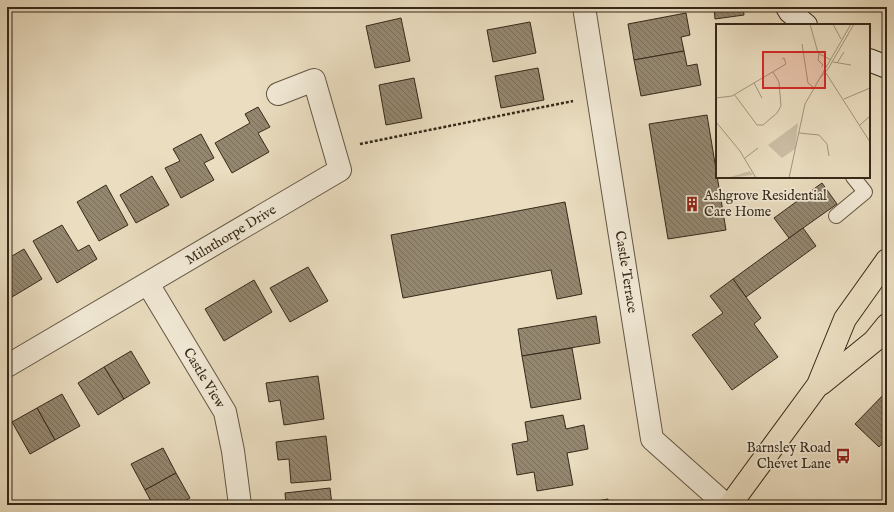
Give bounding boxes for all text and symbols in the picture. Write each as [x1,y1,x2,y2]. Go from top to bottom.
inset map [716,24,870,178]
place label: Ashgrove Residential Care Home [703,187,827,221]
building icon: Ashgrove Residential Care Home [683,195,701,213]
street label: Milnthorpe Drive [182,201,280,269]
street label: Castle Terrace [611,229,641,315]
street label: Castle View [179,344,230,412]
place label: Barnsley Road Chevet Lane [746,439,832,473]
bus stop icon: Barnsley Road Chevet Lane [834,447,852,465]

